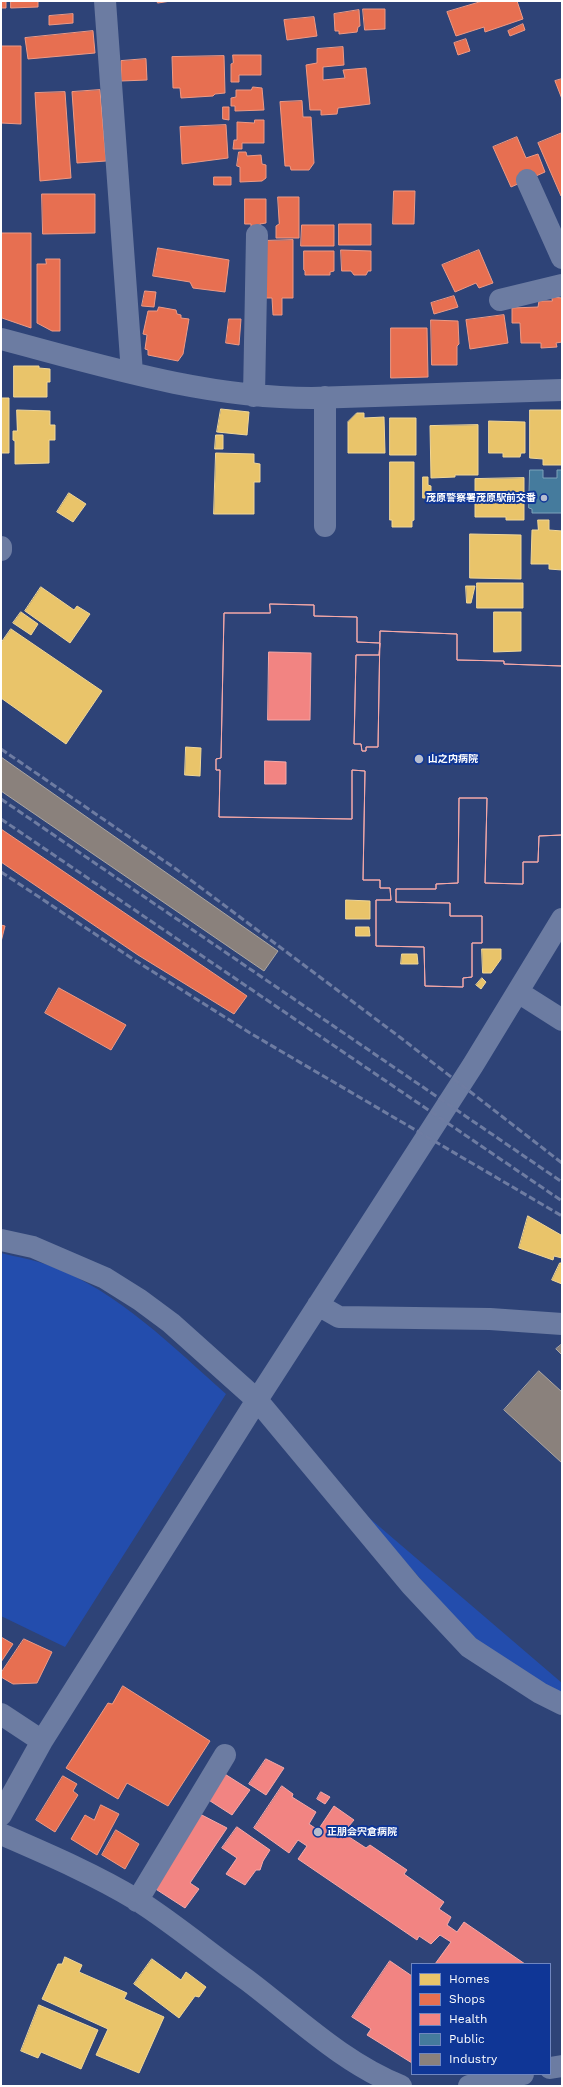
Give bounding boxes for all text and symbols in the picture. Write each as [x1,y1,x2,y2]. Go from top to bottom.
place label: 茂原警察署茂原駅前交番 [426,492,536,504]
marker: 茂原警察署茂原駅前交番 [539,493,549,503]
marker: 山之内病院 [413,753,425,765]
place label: 山之内病院 [428,753,478,765]
marker: 正朋会宍倉病院 [312,1826,324,1838]
place label: 正朋会宍倉病院 [327,1826,397,1838]
legend [411,1963,551,2075]
text: Homes [449,1972,490,1986]
text: Shops [449,1992,485,2006]
text: Health [449,2012,487,2026]
text: Public [449,2032,485,2046]
text: Industry [449,2052,497,2066]

